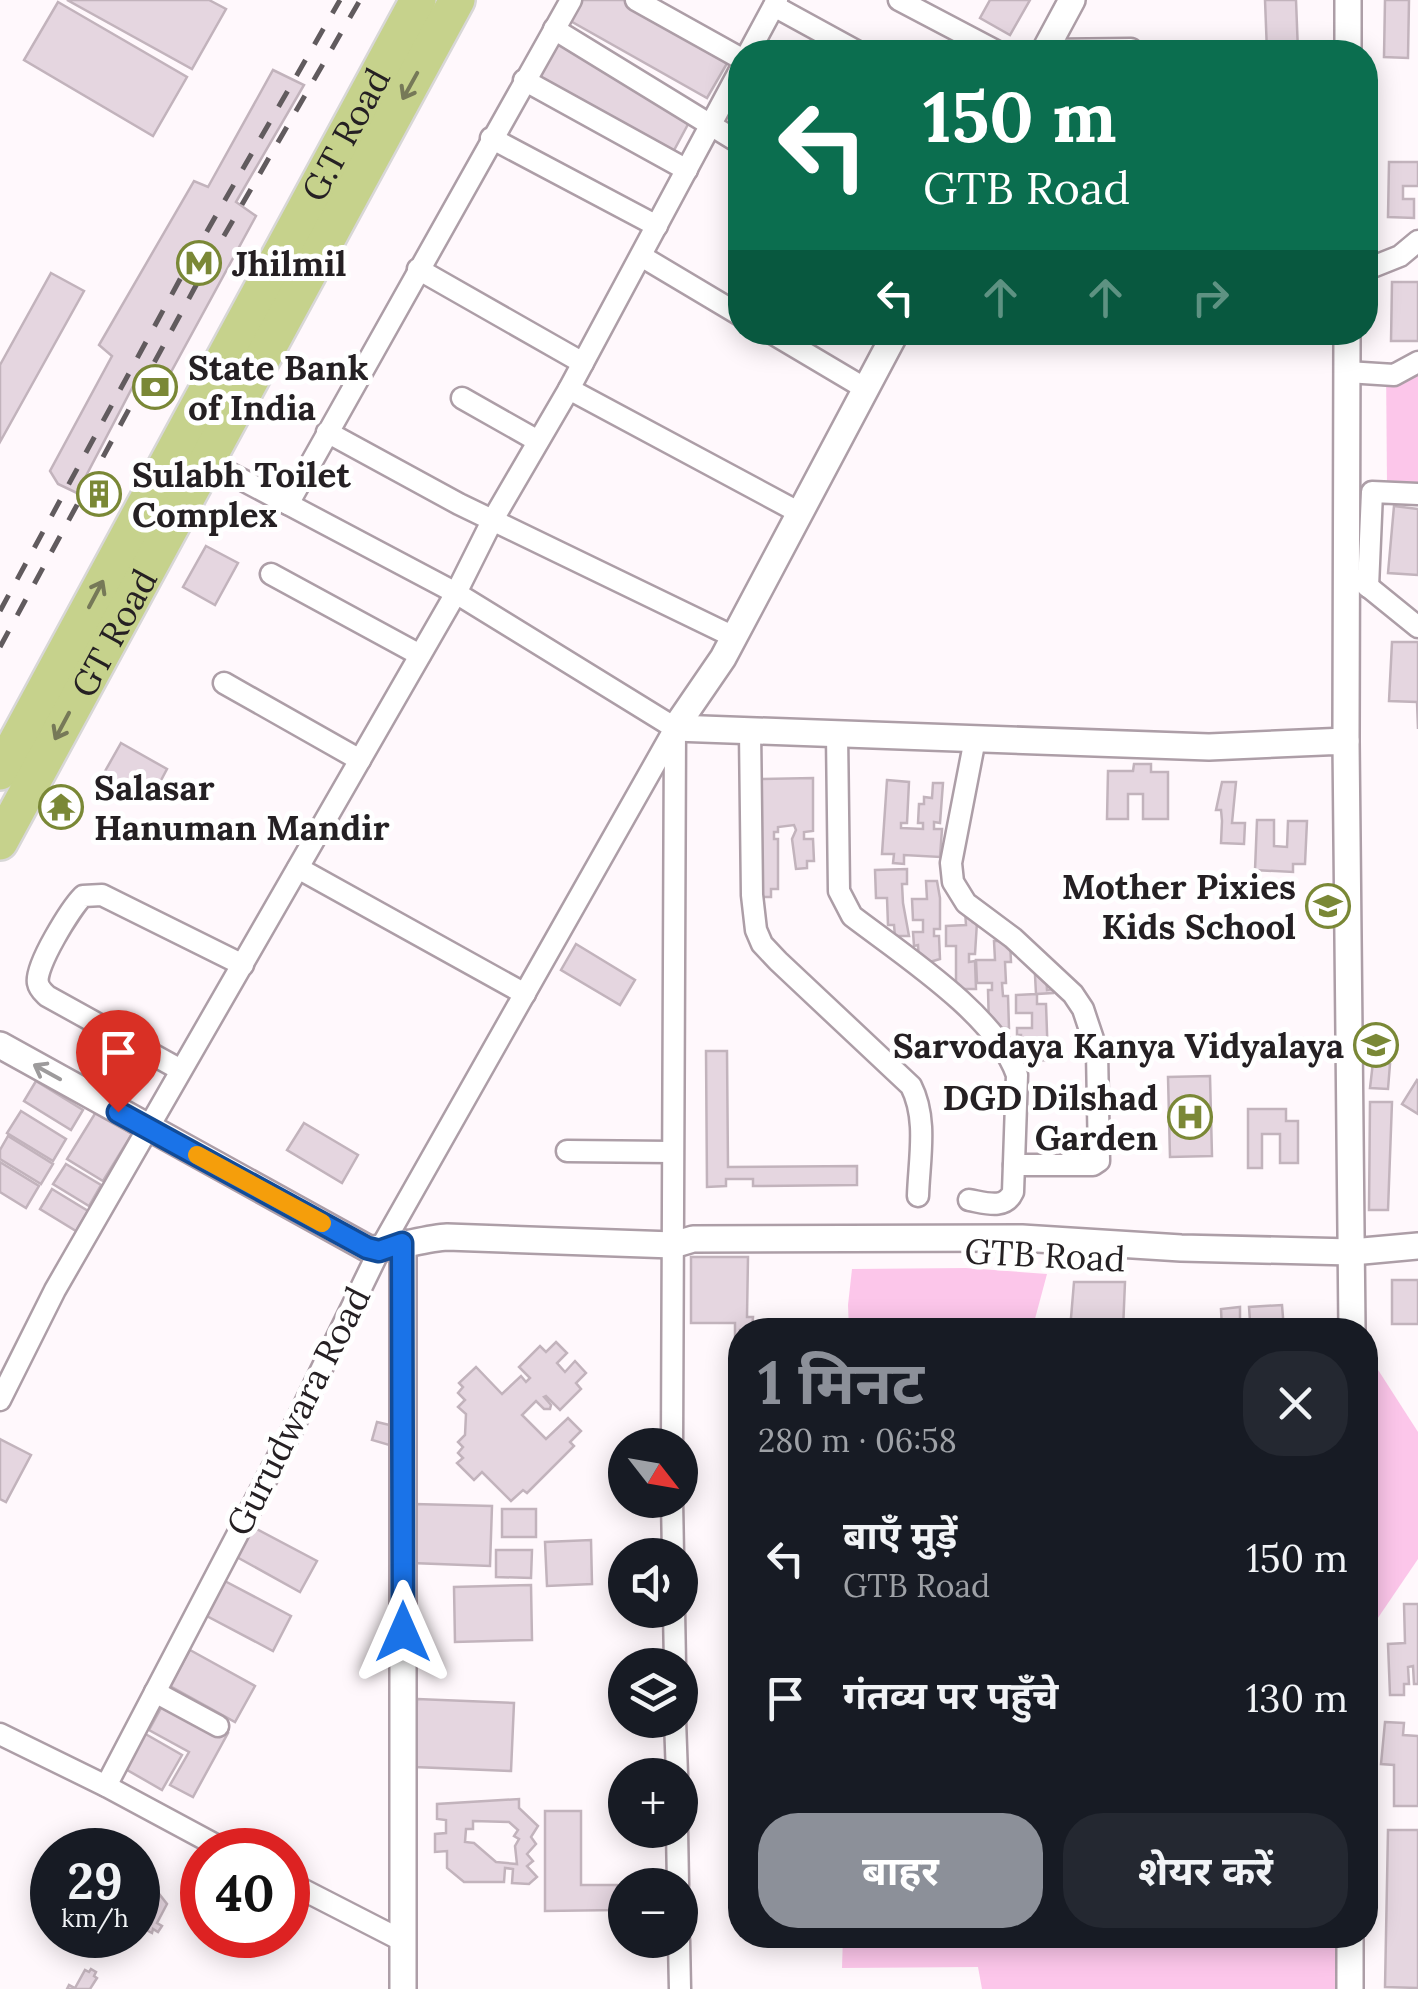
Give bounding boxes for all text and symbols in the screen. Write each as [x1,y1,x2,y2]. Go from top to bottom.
street label: G.T Road [291,60,399,209]
one-way arrow [400,70,419,100]
text: 150 m [923,72,1117,161]
icon: left [758,80,888,210]
text: GTB Road [923,159,1130,216]
metro station icon: Jhilmil [176,240,222,286]
place label: Jhilmil [232,241,347,286]
icon: left [868,270,923,325]
icon: ahead [973,270,1028,325]
icon: ahead [1078,270,1133,325]
icon: right [1183,270,1238,325]
place label: State Bank of India [188,345,369,430]
bank icon: State Bank of India [132,364,178,410]
place label: Sulabh Toilet Complex [132,452,351,537]
building icon: Sulabh Toilet Complex [76,471,122,517]
street label: GT Road [61,561,167,705]
one-way arrow [87,580,107,610]
one-way arrow [52,711,72,740]
place label: Salasar Hanuman Mandir [94,765,390,850]
temple icon: Salasar Hanuman Mandir [38,784,84,830]
place label: Mother Pixies Kids School [1062,864,1296,949]
school or university icon: Mother Pixies Kids School [1305,883,1351,929]
pin [76,1010,161,1113]
school or university icon: Sarvodaya Kanya Vidyalaya [1353,1022,1399,1068]
place label: Sarvodaya Kanya Vidyalaya [893,1023,1344,1068]
icon: arrive [91,1025,146,1080]
one-way arrow [33,1061,62,1081]
place label: DGD Dilshad Garden [943,1075,1158,1160]
hospital icon: DGD Dilshad Garden [1167,1094,1213,1140]
street label: GTB Road [963,1228,1127,1282]
street label: Gurudwara Road [216,1279,380,1543]
text: 1 मिनट [758,1344,924,1420]
button: close [1243,1351,1348,1456]
text: 280 m · 06:58 [758,1420,957,1461]
north arrow [608,1428,698,1518]
map controls [608,1428,698,1958]
text: बाएँ मुड़ें [843,1511,957,1559]
icon: left [758,1531,813,1586]
text: 150 m [1246,1534,1348,1582]
button: sound [608,1538,698,1628]
text: GTB Road [843,1565,990,1606]
position arrow [351,1580,455,1684]
button: layers [608,1648,698,1738]
icon: arrive [758,1671,813,1726]
text: गंतव्य पर पहुँचे [843,1671,1058,1719]
text: 130 m [1245,1674,1348,1722]
button: + [608,1758,698,1848]
button: बाहर [758,1813,1043,1928]
button: शेयर करें [1063,1813,1348,1928]
speed limit sign: 40 [180,1828,310,1958]
text: 29 [67,1849,123,1913]
button: − [608,1868,698,1958]
text: km/h [61,1902,129,1934]

